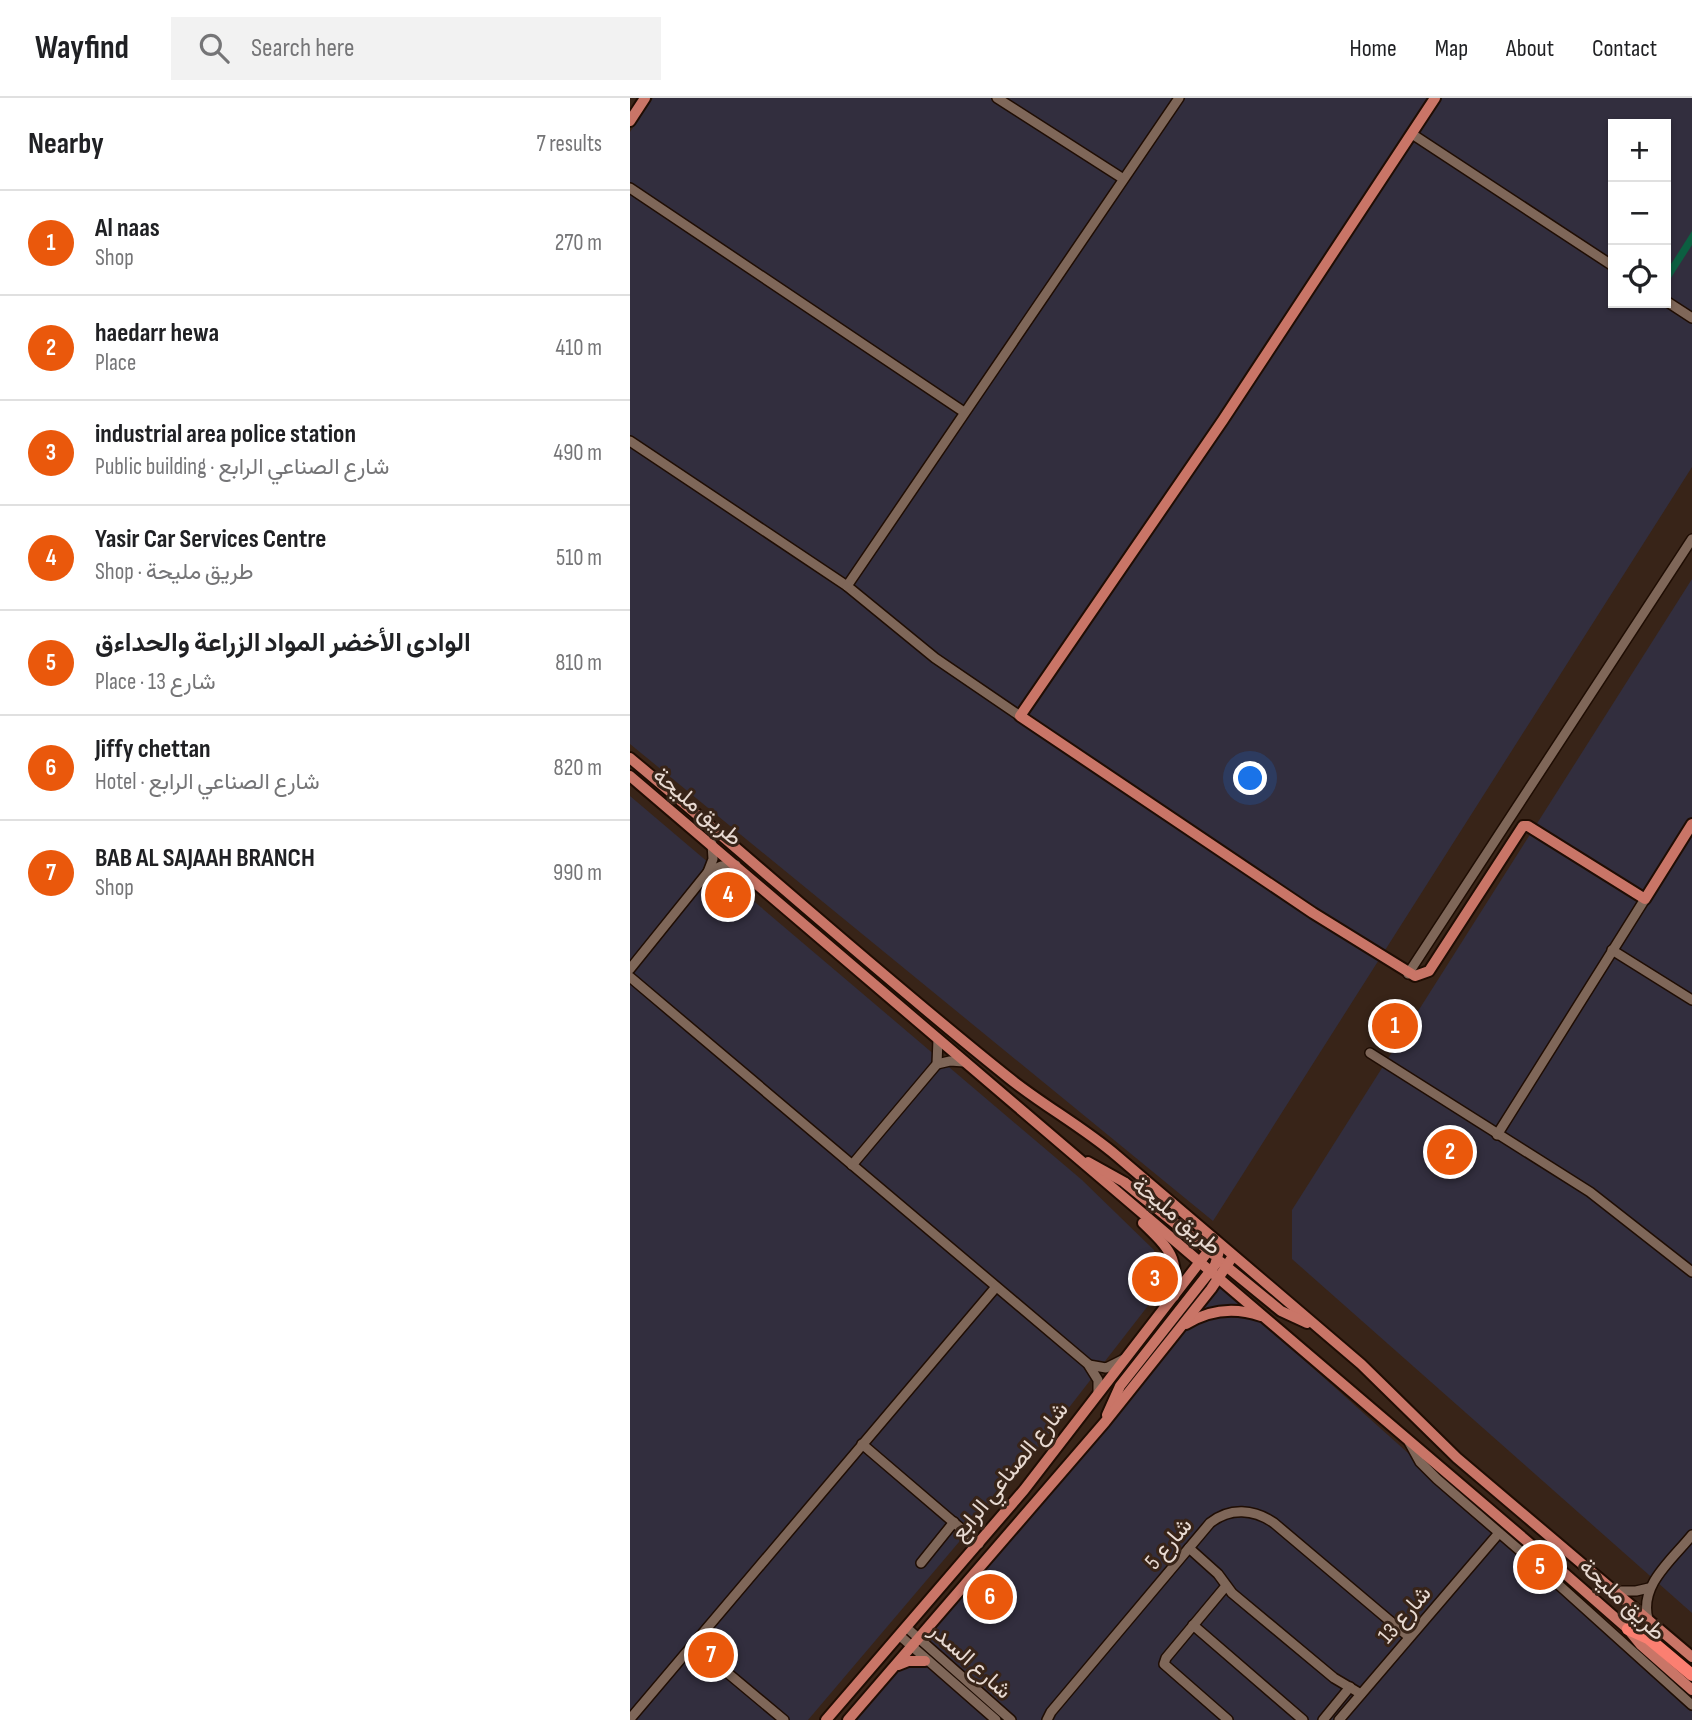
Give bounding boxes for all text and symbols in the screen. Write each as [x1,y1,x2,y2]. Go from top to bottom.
search box [171,17,661,80]
text: Wayfind [35,28,129,68]
icon: search [195,29,233,67]
text: Search here [251,33,354,64]
text: Home [1349,34,1397,63]
text: Map [1435,34,1468,63]
text: About [1506,34,1554,63]
text: Contact [1592,34,1657,63]
map controls [1608,119,1671,308]
button: + [1608,119,1671,182]
text: Nearby [28,126,104,162]
text: 7 results [536,130,602,158]
button: − [1608,182,1671,245]
text: Al naas [95,213,160,244]
text: 1 [46,229,56,257]
text: 270 m [555,229,602,257]
text: Shop [95,244,134,272]
button: locate [1608,245,1671,308]
text: haedarr hewa [95,318,219,349]
text: 2 [46,334,56,362]
text: 410 m [556,334,602,362]
text: Place [95,349,136,377]
text: industrial area police station [95,419,356,450]
text: 3 [46,439,56,467]
text: 490 m [553,439,602,467]
text: Public building · شارع الصناعي الرابع [95,453,389,481]
text: Yasir Car Services Centre [95,524,326,555]
text: 4 [46,544,56,572]
text: 510 m [556,544,602,572]
text: Shop · طريق مليحة [95,558,254,586]
text: الوادى الأخضر المواد الزراعة والحداءق [95,628,471,659]
text: 5 [46,649,56,677]
text: 810 m [555,649,602,677]
text: Place · شارع 13 [95,668,216,696]
text: Jiffy chettan [95,734,211,765]
text: 6 [46,754,56,782]
text: 820 m [553,754,602,782]
street label: طريق مليحة [647,761,748,852]
your location [1233,761,1267,795]
text: Hotel · شارع الصناعي الرابع [95,768,320,796]
text: BAB AL SAJAAH BRANCH [95,843,315,874]
text: 7 [46,859,56,887]
text: 990 m [553,859,602,887]
pin: 4 [705,869,751,921]
text: Shop [95,874,134,902]
pin: 1 [1372,1000,1418,1052]
pin: 2 [1427,1126,1473,1178]
street label: طريق مليحة [1126,1170,1227,1261]
pin: 3 [1132,1253,1178,1305]
street label: شارع الصناعي الرابع [945,1396,1078,1549]
street label: شارع 5 [1139,1512,1199,1576]
pin: 5 [1517,1541,1563,1593]
street label: طريق مليحة [1573,1553,1671,1647]
pin: 6 [967,1571,1013,1623]
street label: شارع 13 [1372,1580,1438,1650]
street label: شارع السدر [922,1616,1017,1706]
pin: 7 [688,1629,734,1681]

